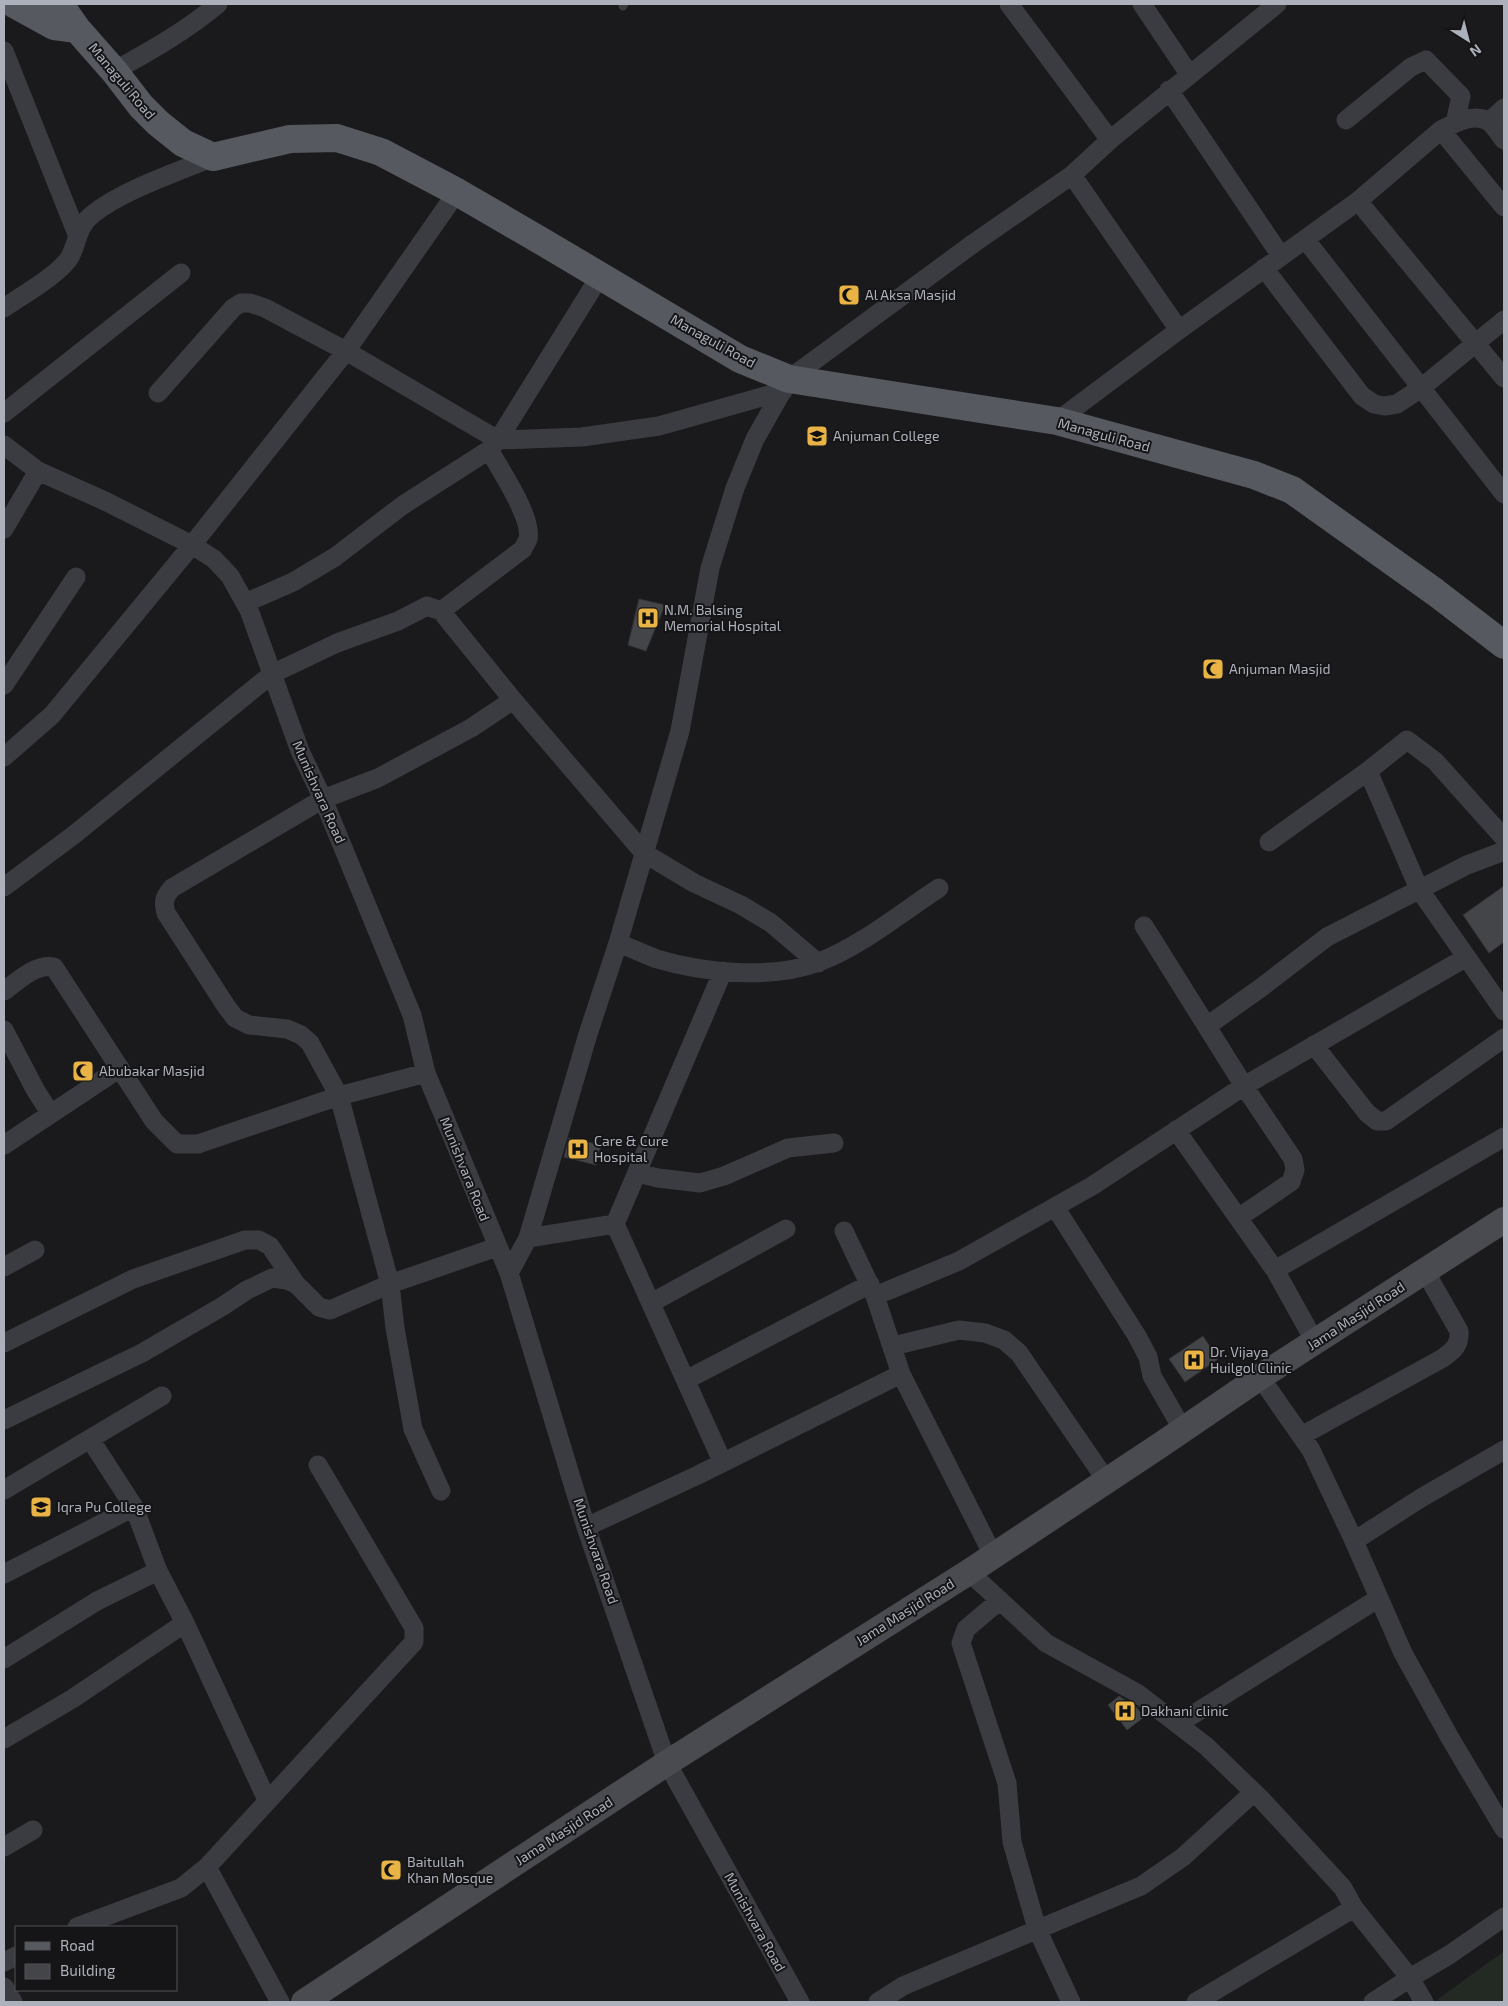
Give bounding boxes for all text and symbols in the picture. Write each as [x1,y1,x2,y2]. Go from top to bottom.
north arrow [1443,15,1493,65]
street label: Managuli Road [85,39,159,122]
text: N [1467,41,1485,61]
mosque icon: Al Aksa Masjid [837,283,861,307]
place label: Al Aksa Masjid [865,286,956,303]
street label: Managuli Road [668,310,759,371]
street label: Managuli Road [1056,414,1152,455]
school or university icon: Anjuman College [805,424,829,448]
place label: Anjuman College [833,427,940,444]
place label: N.M. Balsing Memorial Hospital [664,601,782,634]
hospital icon: N.M. Balsing Memorial Hospital [636,606,660,630]
mosque icon: Anjuman Masjid [1201,657,1225,681]
place label: Anjuman Masjid [1229,660,1331,677]
street label: Munishvara Road [289,738,350,846]
mosque icon: Abubakar Masjid [71,1059,95,1083]
place label: Abubakar Masjid [99,1062,205,1079]
street label: Munishvara Road [437,1114,494,1223]
place label: Care & Cure Hospital [594,1132,669,1165]
hospital icon: Care & Cure Hospital [566,1137,590,1161]
street label: Jama Masjid Road [1304,1278,1408,1353]
place label: Dr. Vijaya Huilgol Clinic [1210,1343,1292,1376]
hospital icon: Dr. Vijaya Huilgol Clinic [1182,1348,1206,1372]
school or university icon: Iqra Pu College [29,1495,53,1519]
street label: Munishvara Road [570,1496,623,1606]
place label: Iqra Pu College [57,1498,151,1515]
street label: Jama Masjid Road [852,1574,957,1649]
hospital icon: Dakhani clinic [1113,1699,1137,1723]
place label: Dakhani clinic [1141,1702,1229,1719]
street label: Jama Masjid Road [512,1793,616,1868]
place label: Baitullah Khan Mosque [407,1853,493,1886]
mosque icon: Baitullah Khan Mosque [379,1858,403,1882]
street label: Munishvara Road [721,1869,790,1974]
legend [15,1926,178,1991]
text: Road [60,1936,95,1954]
text: Building [60,1961,116,1979]

